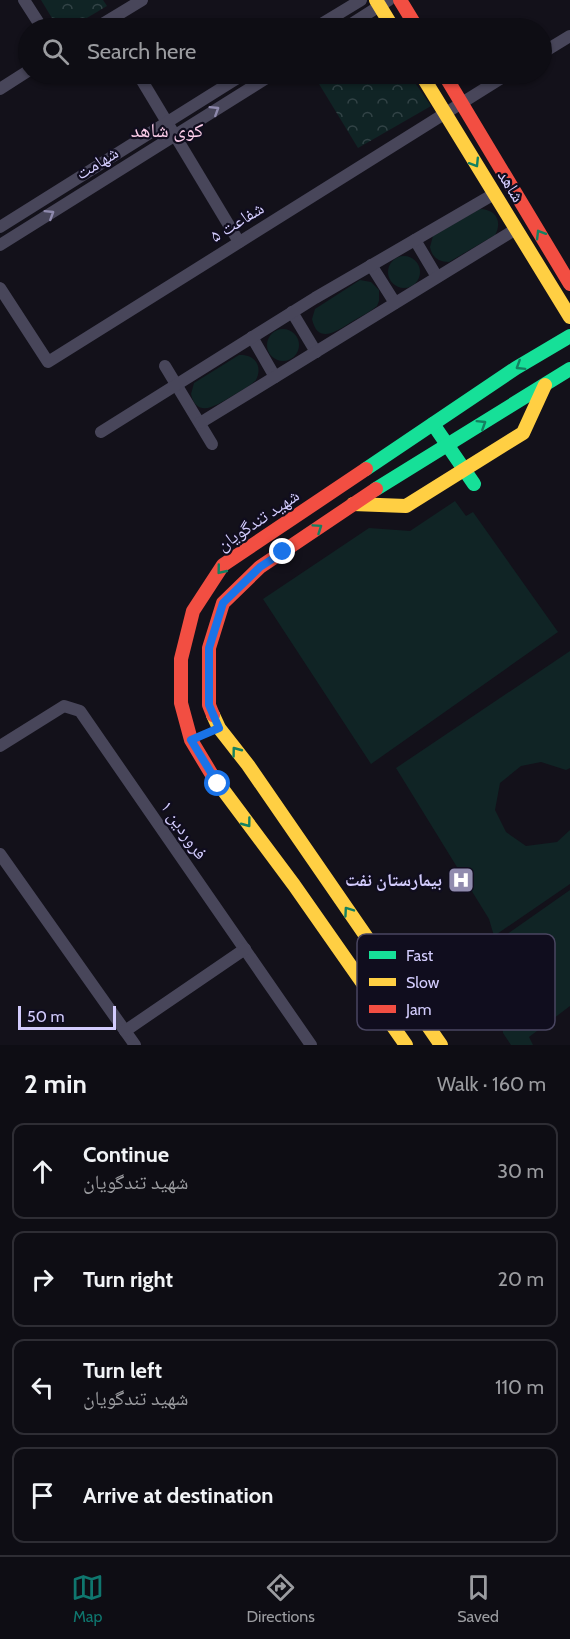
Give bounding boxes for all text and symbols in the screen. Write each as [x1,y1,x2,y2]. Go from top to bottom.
search box [18,18,552,84]
icon: search [39,35,72,68]
text: Search here [87,38,196,65]
one-way arrow [209,106,219,118]
district label: کوی شاهد [131,118,203,142]
street label: شهامت [72,141,122,185]
one-way arrow [468,157,480,167]
street label: شاهد [493,166,529,206]
street label: شفاعت ۵ [206,197,268,247]
one-way arrow [43,210,54,221]
one-way arrow [535,230,547,240]
one-way arrow [516,358,526,370]
one-way arrow [476,420,487,431]
street label: شهید تندگویان [213,484,303,556]
one-way arrow [311,524,322,535]
route end [269,538,295,564]
one-way arrow [217,563,228,574]
one-way arrow [233,746,244,757]
route start [204,770,230,796]
street label: فروردین ۱ [156,796,212,864]
one-way arrow [240,817,251,828]
hospital icon: بیمارستان نفت [446,865,476,895]
place label: بیمارستان نفت [345,869,442,891]
one-way arrow [344,906,355,917]
legend [357,934,555,1030]
text: Fast [406,946,434,965]
text: Slow [406,973,440,992]
text: Jam [405,1000,432,1019]
scale bar [18,1003,116,1030]
text: 50 m [27,1007,64,1026]
text: 2 min [24,1068,87,1100]
text: Walk · 160 m [437,1072,546,1096]
text: Continue [83,1141,169,1168]
icon: ahead [26,1155,59,1188]
text: 30 m [497,1159,544,1183]
text: شهید تندگویان [83,1170,188,1194]
icon: right [26,1263,59,1296]
text: Turn right [83,1266,173,1293]
text: 20 m [498,1267,544,1291]
text: Turn left [83,1357,162,1384]
icon: left [26,1371,59,1404]
text: 110 m [495,1375,544,1399]
text: شهید تندگویان [83,1386,188,1410]
icon: arrive [26,1479,59,1512]
text: Arrive at destination [83,1482,273,1509]
tab: Map [71,1571,104,1626]
tab: Directions [247,1571,315,1626]
tab: Saved [457,1571,499,1626]

